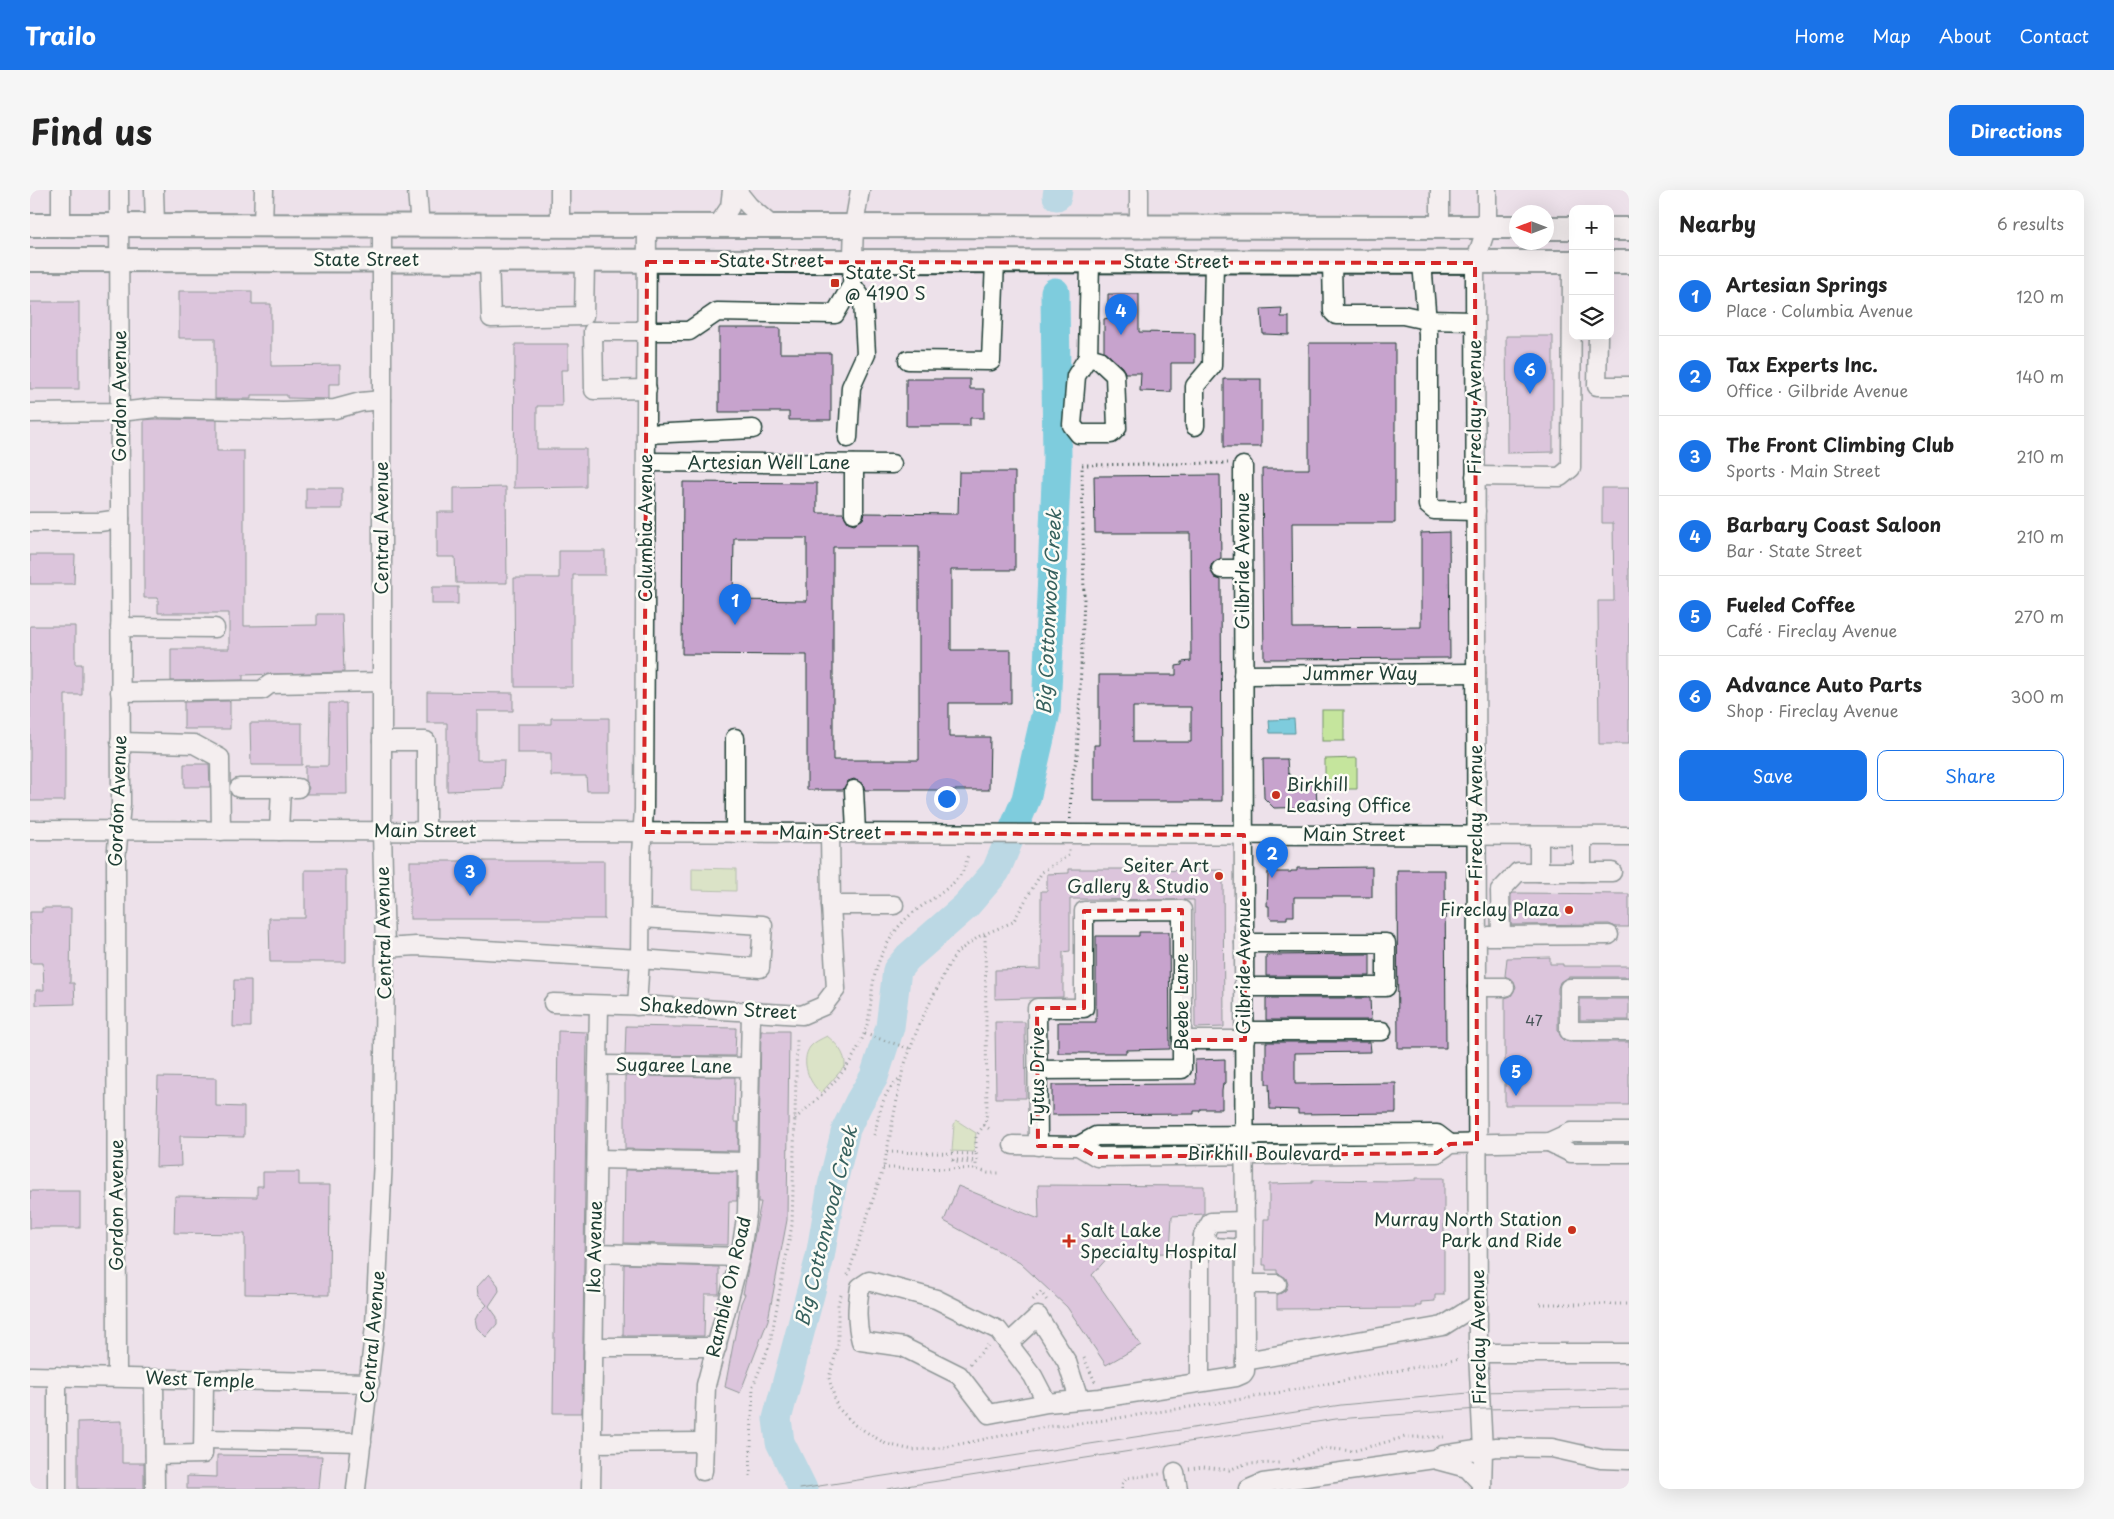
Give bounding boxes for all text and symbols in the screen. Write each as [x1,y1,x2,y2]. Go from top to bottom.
text: Trailo [25,17,96,53]
text: Home [1794,22,1844,49]
text: Map [1872,22,1911,49]
text: About [1939,22,1991,49]
text: Contact [2019,22,2089,49]
text: Find us [30,104,152,157]
button: Directions [1949,105,2084,156]
north arrow [1509,205,1554,250]
map controls [1569,205,1614,340]
button: + [1569,205,1614,250]
text: Nearby [1679,207,1756,239]
text: 6 results [1997,211,2064,235]
street label: State Street [313,245,419,272]
street label: State Street [718,246,824,273]
street label: State Street [1123,247,1229,274]
button: − [1569,250,1614,295]
place label: State St @ 4190 S [845,258,926,306]
text: Artesian Springs [1726,270,1887,298]
marker: State St @ 4190 S [829,277,841,289]
text: 1 [1691,284,1699,308]
text: 120 m [2017,284,2064,308]
pin: 4 [1105,294,1137,335]
button: layers [1569,295,1614,340]
text: Place · Columbia Avenue [1726,298,1913,322]
street label: Gordon Avenue [105,330,132,462]
street label: Fireclay Avenue [1460,339,1487,475]
text: Tax Experts Inc. [1726,350,1878,378]
pin: 6 [1514,353,1546,394]
text: 2 [1689,364,1701,388]
text: 140 m [2016,364,2064,388]
text: Office · Gilbride Avenue [1726,378,1908,402]
text: The Front Climbing Club [1726,430,1954,458]
text: 3 [1690,444,1700,468]
text: 210 m [2016,444,2064,468]
street label: Artesian Well Lane [688,448,850,475]
street label: Columbia Avenue [631,454,658,602]
text: Sports · Main Street [1726,458,1880,482]
street label: Central Avenue [367,461,394,595]
street label: Gilbride Avenue [1228,492,1255,630]
water label: Big Cottonwood Creek [1029,507,1067,715]
text: Barbary Coast Saloon [1726,510,1941,538]
text: 4 [1690,524,1700,548]
text: 210 m [2016,524,2064,548]
text: Bar · State Street [1726,538,1862,562]
pin: 1 [719,584,751,625]
text: Fueled Coffee [1726,590,1855,618]
text: 5 [1690,604,1700,628]
text: 270 m [2014,604,2064,628]
text: Café · Fireclay Avenue [1726,618,1897,642]
street label: Jummer Way [1303,659,1417,686]
text: Advance Auto Parts [1726,670,1922,698]
text: 6 [1689,684,1701,708]
text: 300 m [2010,684,2064,708]
text: Shop · Fireclay Avenue [1726,698,1898,722]
street label: Gordon Avenue [101,734,132,867]
street label: Fireclay Avenue [1461,744,1488,880]
button: Save [1679,750,1867,801]
button: Share [1877,750,2064,801]
place label: Birkhill Leasing Office [1286,770,1411,818]
your location [934,786,960,812]
marker: Birkhill Leasing Office [1270,789,1282,801]
street label: Main Street [374,816,476,843]
street label: Main Street [779,818,881,845]
street label: Main Street [1303,820,1405,847]
pin: 2 [1256,837,1288,878]
place label: Seiter Art Gallery & Studio [1067,851,1209,899]
pin: 3 [454,855,486,896]
street label: Central Avenue [368,866,397,1000]
marker: Seiter Art Gallery & Studio [1213,870,1225,882]
place label: Fireclay Plaza [1440,895,1560,922]
street label: Gilbride Avenue [1229,897,1256,1035]
marker: Fireclay Plaza [1563,904,1575,916]
street label: Beebe Lane [1167,953,1194,1051]
street label: Shakedown Street [638,990,798,1025]
house number: 47 [1525,1008,1543,1031]
street label: Tytus Drive [1023,1027,1050,1125]
street label: Sugaree Lane [615,1050,733,1079]
pin: 5 [1500,1055,1532,1096]
water label: Big Cottonwood Creek [787,1121,864,1329]
street label: Gordon Avenue [102,1139,129,1271]
street label: Birkhill Boulevard [1187,1139,1341,1166]
street label: Iko Avenue [579,1200,608,1294]
place label: Murray North Station Park and Ride [1374,1205,1562,1253]
street label: Ramble On Road [698,1214,757,1360]
place label: Salt Lake Specialty Hospital [1080,1216,1237,1264]
marker: Murray North Station Park and Ride [1566,1224,1578,1236]
marker: Salt Lake Specialty Hospital [1062,1234,1076,1248]
street label: Central Avenue [352,1269,391,1404]
street label: Fireclay Avenue [1463,1269,1492,1405]
street label: West Temple [145,1363,255,1394]

